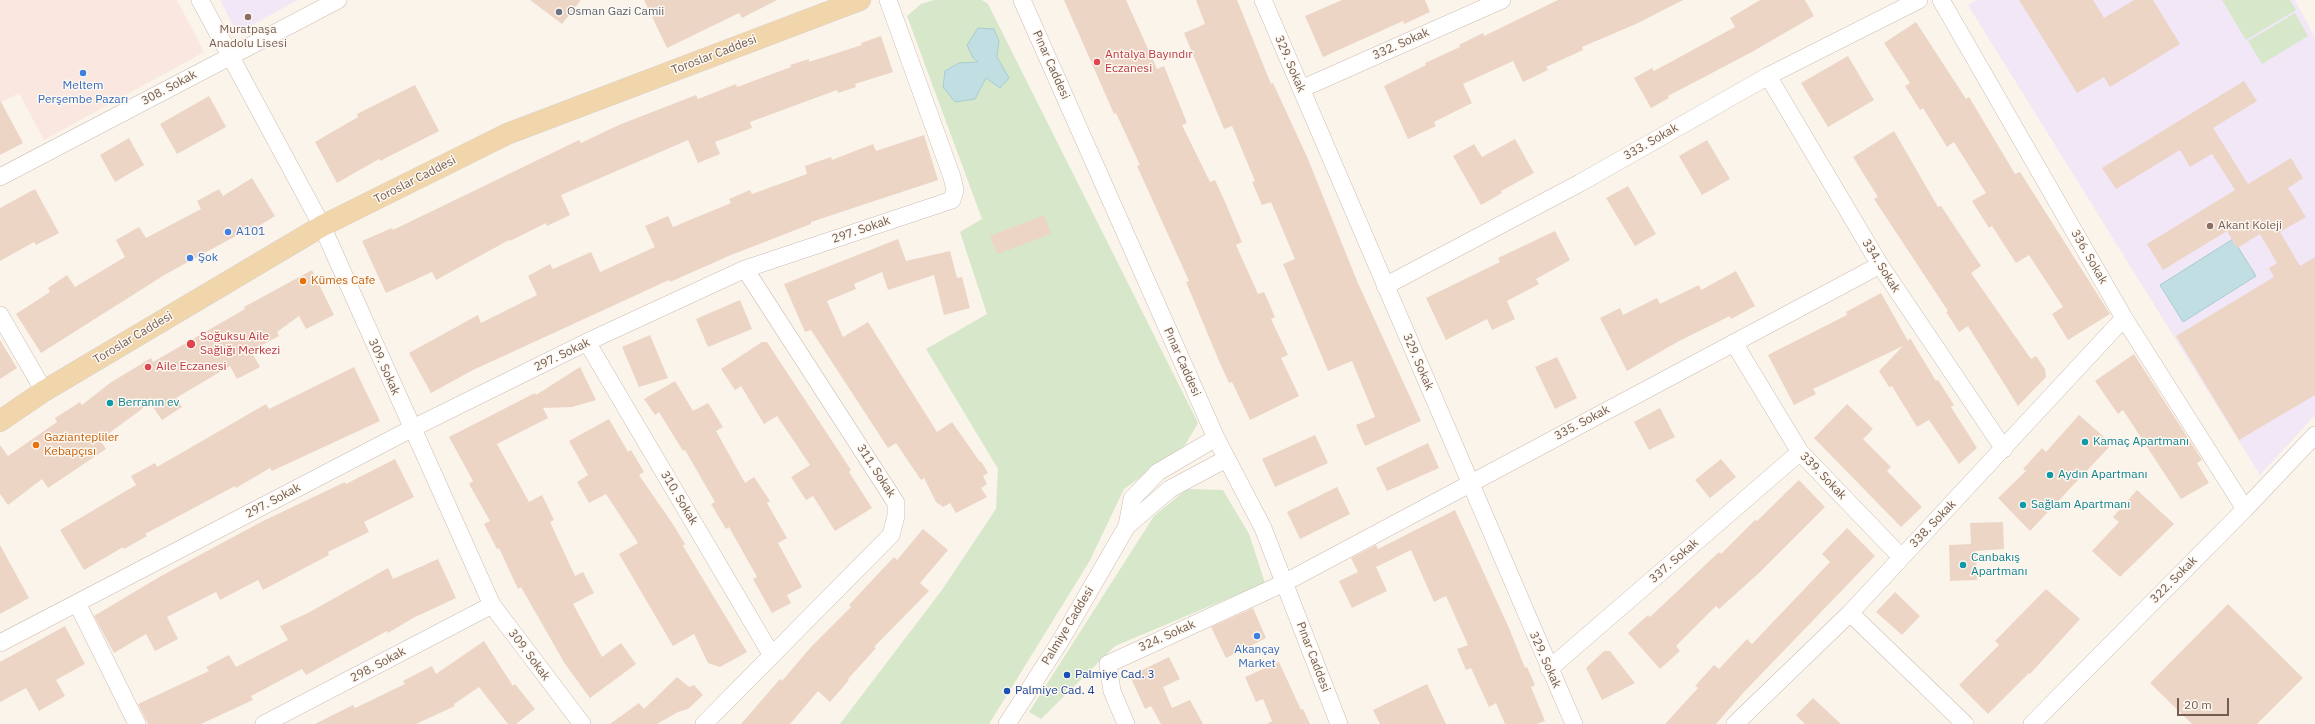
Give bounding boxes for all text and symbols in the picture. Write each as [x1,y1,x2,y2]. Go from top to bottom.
place label: Osman Gazi Camii [567,5,664,19]
marker: Osman Gazi Camii [554,7,564,17]
marker: Muratpaşa Anadolu Lisesi [243,12,253,22]
place label: Muratpaşa Anadolu Lisesi [209,23,287,51]
street label: 332. Sokak [1370,25,1432,63]
street label: Pınar Caddesi [1029,28,1073,102]
street label: Toroslar Caddesi [669,32,759,78]
street label: 329. Sokak [1272,33,1308,95]
place label: Antalya Bayındır Eczanesi [1105,48,1193,76]
marker: Antalya Bayındır Eczanesi [1092,57,1102,67]
street label: 308. Sokak [139,67,199,109]
marker: Meltem Perşembe Pazarı [78,68,88,78]
place label: Meltem Perşembe Pazarı [38,79,128,107]
street label: 333. Sokak [1621,121,1681,163]
street label: Toroslar Caddesi [372,153,458,207]
street label: 297. Sokak [830,213,892,247]
place label: Akant Koleji [2218,219,2282,233]
marker: Akant Koleji [2205,221,2215,231]
place label: A101 [236,225,265,239]
marker: A101 [223,227,233,237]
street label: 336. Sokak [2068,227,2110,287]
street label: 334. Sokak [1859,237,1903,295]
place label: Şok [198,251,218,265]
marker: Şok [185,253,195,263]
place label: Kümes Cafe [311,274,375,288]
marker: Kümes Cafe [298,276,308,286]
street label: Toroslar Caddesi [91,309,175,367]
street label: Pınar Caddesi [1160,325,1204,399]
place label: Soğuksu Aile Sağlığı Merkezi [200,330,280,358]
street label: 329. Sokak [1400,331,1436,393]
street label: 297. Sokak [532,335,592,375]
street label: 309. Sokak [365,336,403,398]
marker: Soğuksu Aile Sağlığı Merkezi [185,338,197,350]
place label: Aile Eczanesi [156,360,227,374]
marker: Aile Eczanesi [143,362,153,372]
place label: Berranın ev [118,396,179,410]
marker: Berranın ev [105,398,115,408]
street label: 335. Sokak [1552,402,1612,444]
place label: Gaziantepliler Kebapçısı [44,431,119,459]
place label: Kamaç Apartmanı [2093,435,2189,449]
marker: Kamaç Apartmanı [2080,437,2090,447]
marker: Gaziantepliler Kebapçısı [31,440,41,450]
street label: 311. Sokak [854,442,898,500]
street label: 339. Sokak [1797,449,1849,503]
street label: 310. Sokak [657,468,701,528]
place label: Aydın Apartmanı [2058,468,2147,482]
marker: Aydın Apartmanı [2045,470,2055,480]
street label: 297. Sokak [243,480,303,522]
street label: 338. Sokak [1907,497,1959,551]
place label: Sağlam Apartmanı [2031,498,2130,512]
marker: Sağlam Apartmanı [2018,500,2028,510]
street label: 337. Sokak [1646,536,1702,586]
place label: Canbakış Apartmanı [1971,551,2027,579]
street label: 322. Sokak [2148,554,2200,606]
marker: Canbakış Apartmanı [1958,560,1968,570]
street label: Palmiye Caddesi [1039,584,1097,668]
street label: 324. Sokak [1136,617,1198,655]
street label: Pınar Caddesi [1293,620,1333,694]
street label: 309. Sokak [505,627,553,683]
street label: 329. Sokak [1526,629,1564,691]
marker: Akançay Market [1252,631,1262,641]
place label: Akançay Market [1234,643,1280,671]
street label: 298. Sokak [348,644,408,686]
place label: Palmiye Cad. 3 [1075,668,1155,682]
marker: Palmiye Cad. 3 [1062,670,1072,680]
place label: Palmiye Cad. 4 [1015,684,1095,698]
marker: Palmiye Cad. 4 [1002,686,1012,696]
scale bar [2179,690,2231,716]
text: 20 m [2184,697,2212,712]

